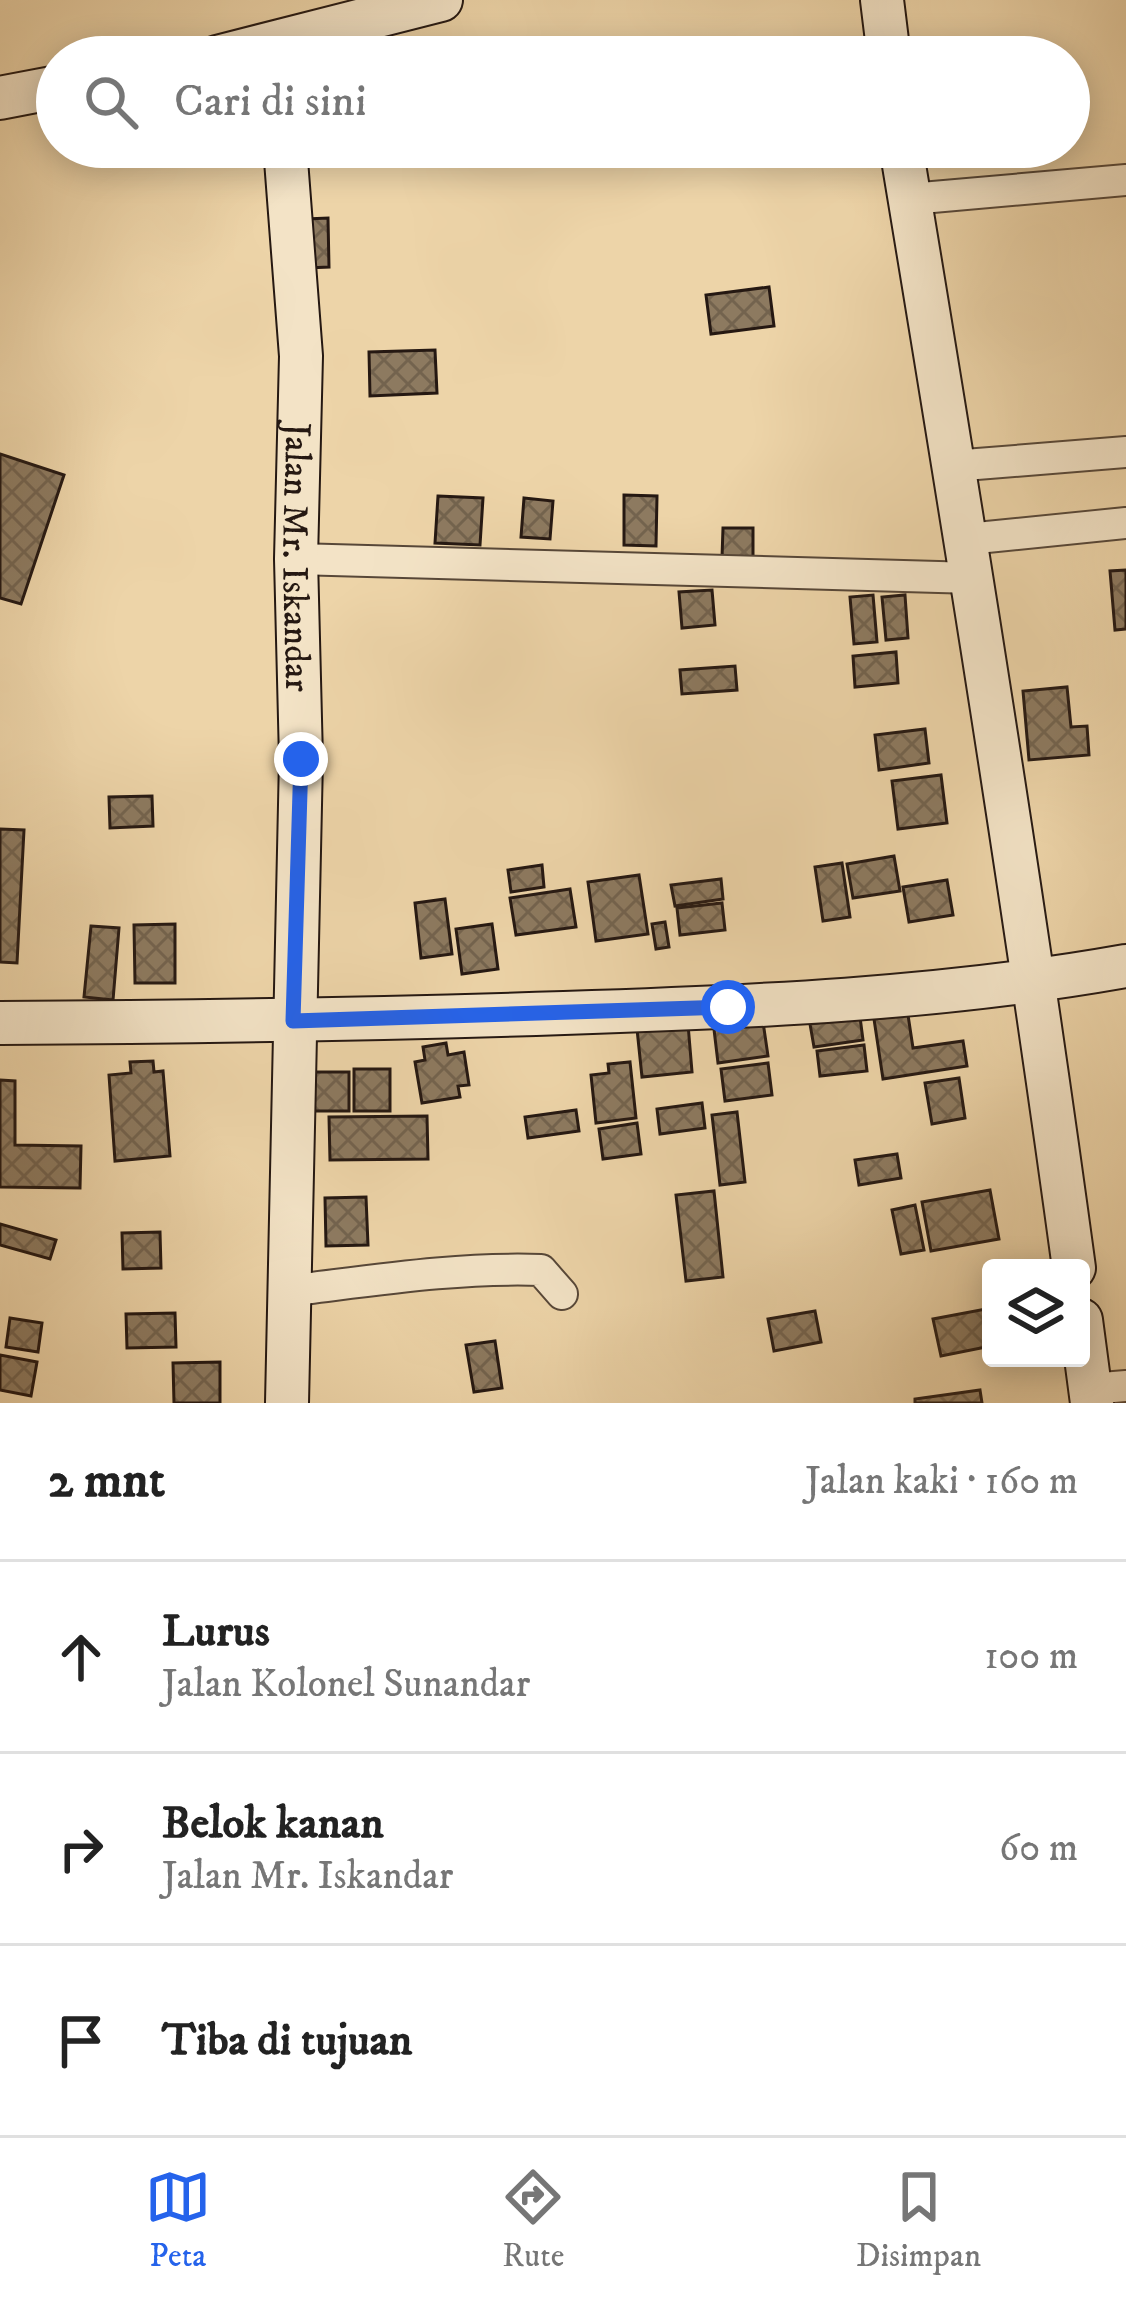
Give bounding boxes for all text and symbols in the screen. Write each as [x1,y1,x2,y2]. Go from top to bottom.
search box [36,36,1090,168]
icon: search [78,69,144,135]
text: Cari di sini [174,74,366,130]
street label: Jalan Mr. Iskandar [271,419,319,693]
route end [274,732,328,786]
route start [701,980,755,1034]
map controls [982,1259,1090,1367]
button: layers [982,1259,1090,1367]
text: 2 mnt [48,1449,165,1513]
text: Jalan kaki · 160 m [805,1457,1078,1506]
text: Lurus [162,1604,270,1660]
icon: ahead [48,1624,114,1690]
text: 100 m [984,1632,1078,1681]
text: Jalan Kolonel Sunandar [162,1660,530,1709]
text: Belok kanan [162,1796,384,1852]
icon: right [48,1816,114,1882]
text: 60 m [999,1824,1078,1873]
text: Jalan Mr. Iskandar [162,1852,453,1901]
icon: arrive [48,2008,114,2074]
text: Tiba di tujuan [162,2013,412,2069]
tab: Peta [145,2164,211,2277]
tab: Rute [500,2164,566,2277]
tab: Disimpan [856,2164,981,2277]

